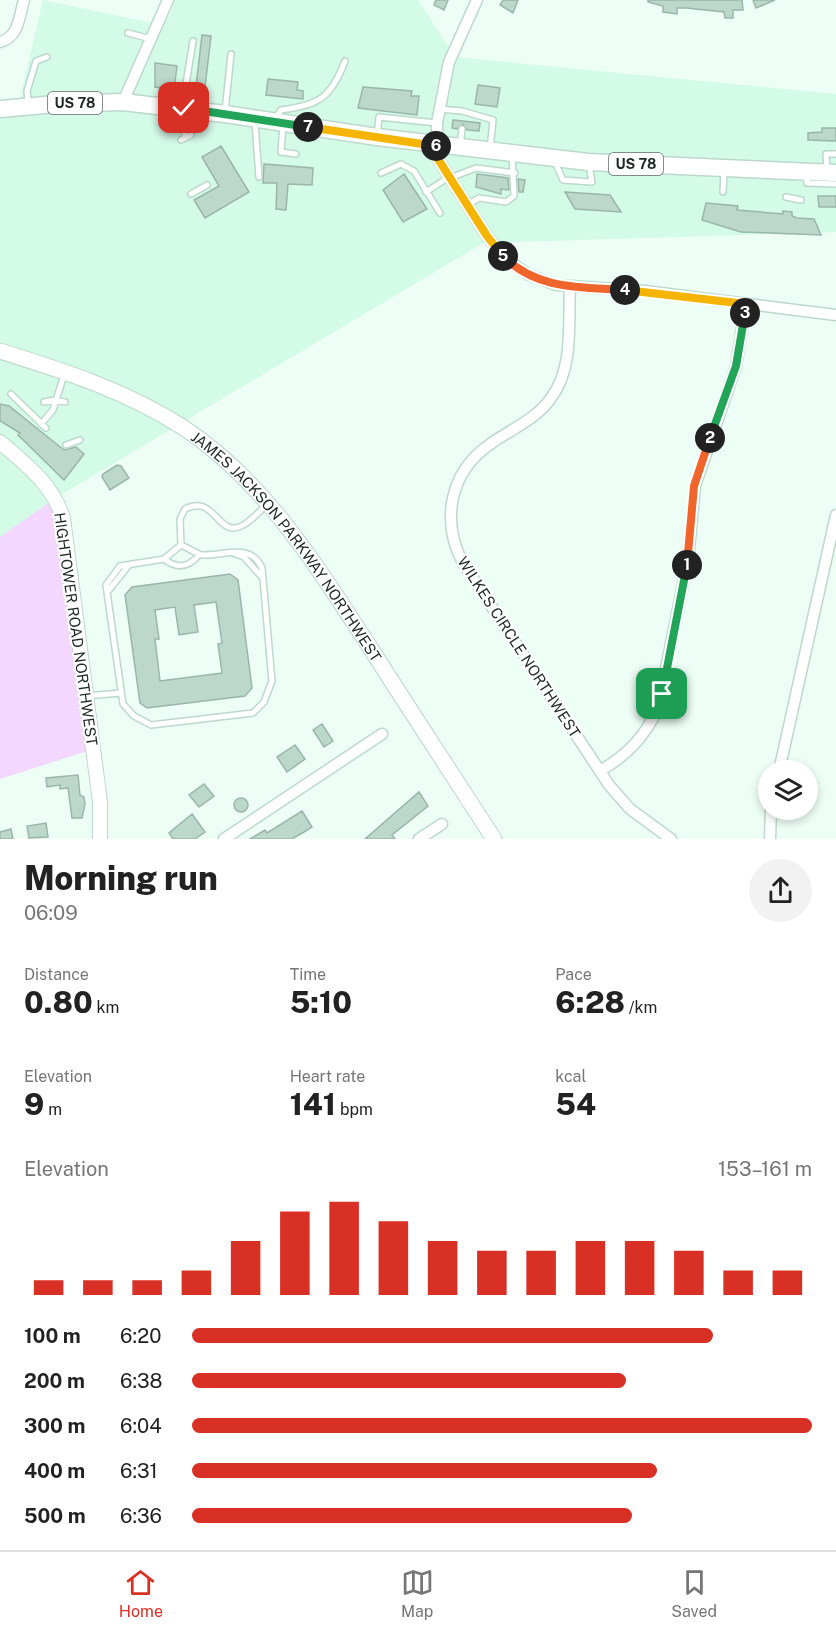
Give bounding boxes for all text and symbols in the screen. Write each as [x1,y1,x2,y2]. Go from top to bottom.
pin [158,82,209,133]
icon: check [167,91,200,124]
road number: US 78 [48,92,102,114]
pin: 7 [293,112,323,142]
text: 7 [303,117,313,136]
pin: 6 [421,131,451,161]
text: 6 [431,136,441,155]
road number: US 78 [609,153,663,175]
pin: 5 [488,241,518,271]
text: 5 [498,246,508,265]
pin: 4 [610,275,640,305]
text: 4 [620,280,630,299]
pin: 3 [730,298,760,328]
text: 3 [740,303,750,322]
pin: 2 [695,423,725,453]
street label: JAMES JACKSON PARKWAY NORTHWEST [188,427,385,665]
text: 2 [705,428,715,447]
street label: HIGHTOWER ROAD NORTHWEST [51,511,101,747]
pin: 1 [672,550,702,580]
street label: WILKES CIRCLE NORTHWEST [454,553,584,741]
text: 1 [684,555,690,574]
pin [636,668,687,719]
icon: arrive [645,677,678,710]
map controls [758,760,818,820]
button: layers [758,760,818,820]
text: Morning run [24,859,218,897]
button: share [749,859,812,922]
text: 06:09 [24,901,78,925]
text: Distance [24,965,89,984]
text: Time [290,965,326,984]
text: Pace [555,965,592,984]
text: 0.80 [24,984,93,1020]
text: 5:10 [290,984,352,1020]
text: 6:28 [555,984,625,1020]
text: km [93,998,119,1017]
text: /km [625,998,657,1017]
text: Elevation [24,1067,92,1086]
text: Heart rate [290,1067,365,1086]
text: kcal [555,1067,586,1086]
text: 9 [24,1086,44,1122]
text: 141 [290,1086,336,1122]
text: 54 [555,1086,596,1122]
text: m [44,1100,62,1119]
text: bpm [336,1100,373,1119]
text: Elevation [24,1157,109,1181]
text: 153–161 m [718,1157,812,1181]
text: 100 m [24,1324,81,1348]
text: 6:20 [120,1324,162,1348]
text: 200 m [24,1369,85,1393]
text: 6:38 [120,1369,162,1393]
text: 300 m [24,1414,85,1438]
text: 6:04 [120,1414,162,1438]
text: 400 m [24,1459,85,1483]
text: 6:31 [120,1459,158,1483]
text: 500 m [24,1504,86,1528]
text: 6:36 [120,1504,162,1528]
tab: Home [119,1566,163,1621]
tab: Map [401,1566,434,1621]
tab: Saved [671,1566,717,1621]

